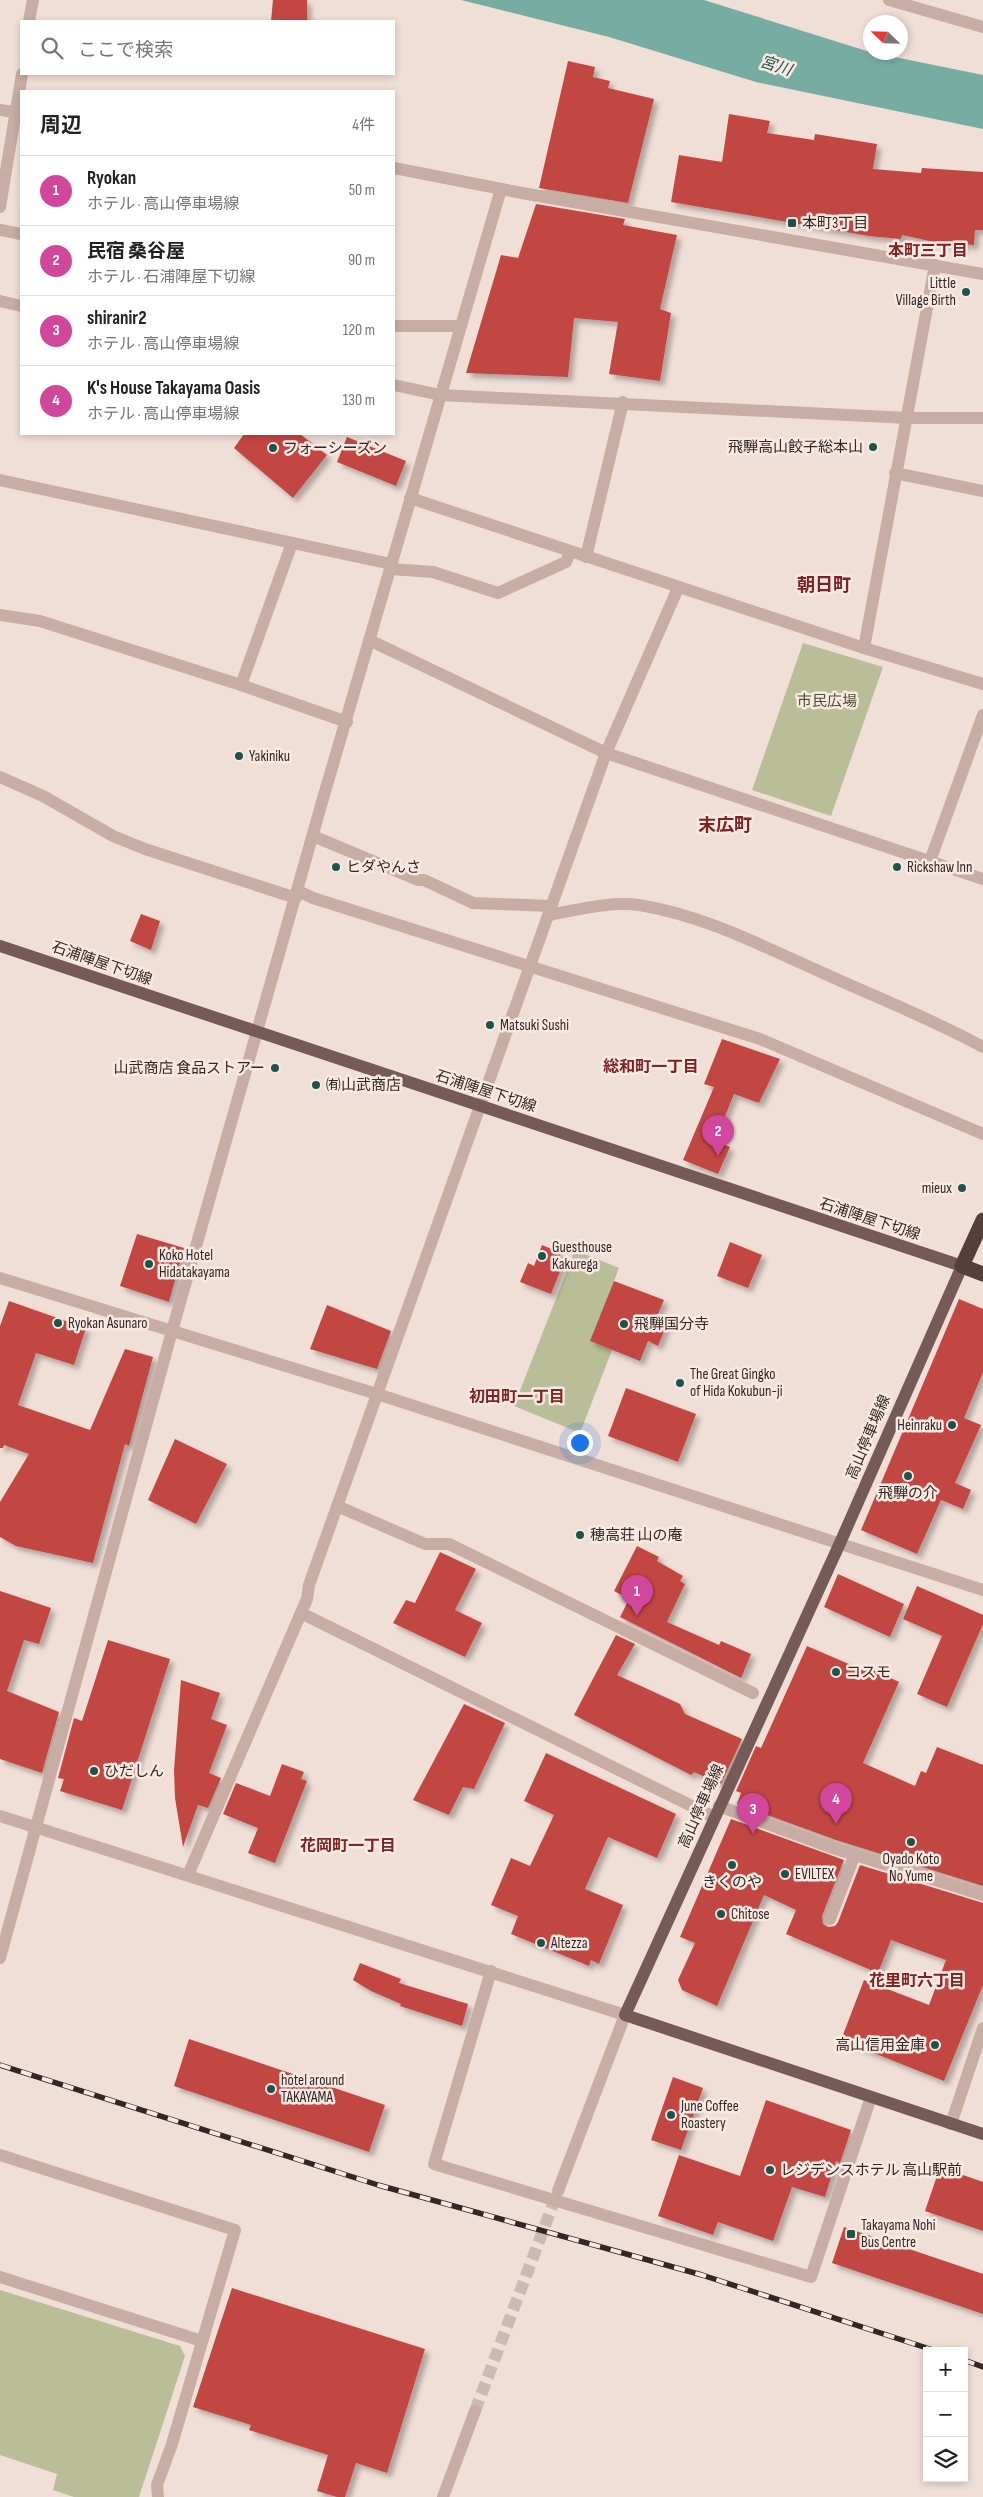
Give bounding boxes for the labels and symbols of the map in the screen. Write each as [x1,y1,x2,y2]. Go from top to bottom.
north arrow [863,15,908,60]
water label: 宮川 [757,52,796,81]
place label: 本町3丁目 [802,214,868,233]
marker: 本町3丁目 [786,217,798,229]
district label: 本町三丁目 [888,242,968,261]
place label: Little Village Birth [896,274,956,310]
marker: Little Village Birth [960,286,972,298]
place label: 飛騨高山餃子総本山 [728,438,863,457]
place label: フォーシーズン [283,439,387,458]
marker: 飛騨高山餃子総本山 [867,441,879,453]
marker: フォーシーズン [267,442,279,454]
district label: 朝日町 [797,575,851,596]
park label: 市民広場 [797,692,857,711]
place label: Yakiniku [249,747,290,766]
marker: Yakiniku [233,750,245,762]
district label: 末広町 [698,815,752,836]
place label: ヒダやんさ [346,858,421,877]
place label: Rickshaw Inn [907,858,972,877]
marker: ヒダやんさ [330,861,342,873]
marker: Rickshaw Inn [891,861,903,873]
street label: 石浦陣屋下切線 [49,937,155,990]
place label: Matsuki Sushi [500,1016,569,1035]
marker: Matsuki Sushi [484,1019,496,1031]
district label: 総和町一丁目 [603,1057,699,1077]
place label: 山武商店 食品ストアー [114,1059,265,1078]
marker: 山武商店 食品ストアー [269,1062,281,1074]
street label: 石浦陣屋下切線 [433,1066,539,1117]
place label: ㈲山武商店 [326,1076,401,1095]
marker: ㈲山武商店 [310,1079,322,1091]
pin: 2 [702,1115,734,1156]
place label: mieux [922,1179,952,1198]
marker: mieux [956,1182,968,1194]
street label: 石浦陣屋下切線 [817,1194,923,1245]
place label: Guesthouse Kakurega [552,1238,612,1274]
place label: Koko Hotel Hidatakayama [159,1246,230,1282]
marker: Guesthouse Kakurega [536,1250,548,1262]
marker: Koko Hotel Hidatakayama [143,1258,155,1270]
place label: Ryokan Asunaro [68,1314,148,1333]
place label: 飛騨国分寺 [634,1315,709,1334]
marker: Ryokan Asunaro [52,1317,64,1329]
marker: 飛騨国分寺 [618,1318,630,1330]
place label: The Great Gingko of Hida Kokubun-ji [690,1365,783,1401]
marker: The Great Gingko of Hida Kokubun-ji [674,1377,686,1389]
district label: 初田町一丁目 [469,1388,565,1407]
street label: 高山停車場線 [842,1392,895,1482]
place label: Heinraku [897,1416,942,1435]
marker: Heinraku [946,1419,958,1431]
your location [567,1430,593,1456]
marker: 飛騨の介 [902,1470,914,1482]
place label: 飛騨の介 [878,1484,938,1503]
place label: 穂高荘 山の庵 [590,1526,682,1545]
marker: 穂高荘 山の庵 [574,1529,586,1541]
pin: 1 [621,1575,653,1616]
place label: コスモ [846,1663,891,1682]
marker: コスモ [830,1666,842,1678]
street label: 高山停車場線 [674,1761,728,1851]
place label: ひだしん [104,1762,164,1781]
marker: ひだしん [88,1765,100,1777]
pin: 4 [820,1783,852,1824]
pin: 3 [737,1793,769,1834]
marker: Oyado Koto No Yume [905,1836,917,1848]
district label: 花岡町一丁目 [300,1837,396,1856]
place label: Oyado Koto No Yume [882,1850,940,1886]
marker: きくのや [726,1859,738,1871]
place label: EVILTEX [795,1865,835,1884]
marker: EVILTEX [779,1868,791,1880]
place label: きくのや [702,1873,762,1892]
place label: Chitose [731,1905,770,1924]
marker: Chitose [715,1908,727,1920]
place label: Altezza [550,1934,588,1953]
marker: Altezza [535,1937,547,1949]
district label: 花里町六丁目 [869,1972,965,1991]
place label: 高山信用金庫 [835,2036,925,2055]
marker: 高山信用金庫 [929,2039,941,2051]
place label: hotel around TAKAYAMA [281,2071,344,2107]
marker: hotel around TAKAYAMA [265,2083,277,2095]
place label: June Coffee Roastery [680,2097,739,2133]
marker: June Coffee Roastery [665,2109,677,2121]
place label: レジデンスホテル 高山駅前 [780,2161,962,2180]
marker: レジデンスホテル 高山駅前 [764,2164,776,2176]
place label: Takayama Nohi Bus Centre [861,2216,936,2252]
marker: Takayama Nohi Bus Centre [845,2228,857,2240]

